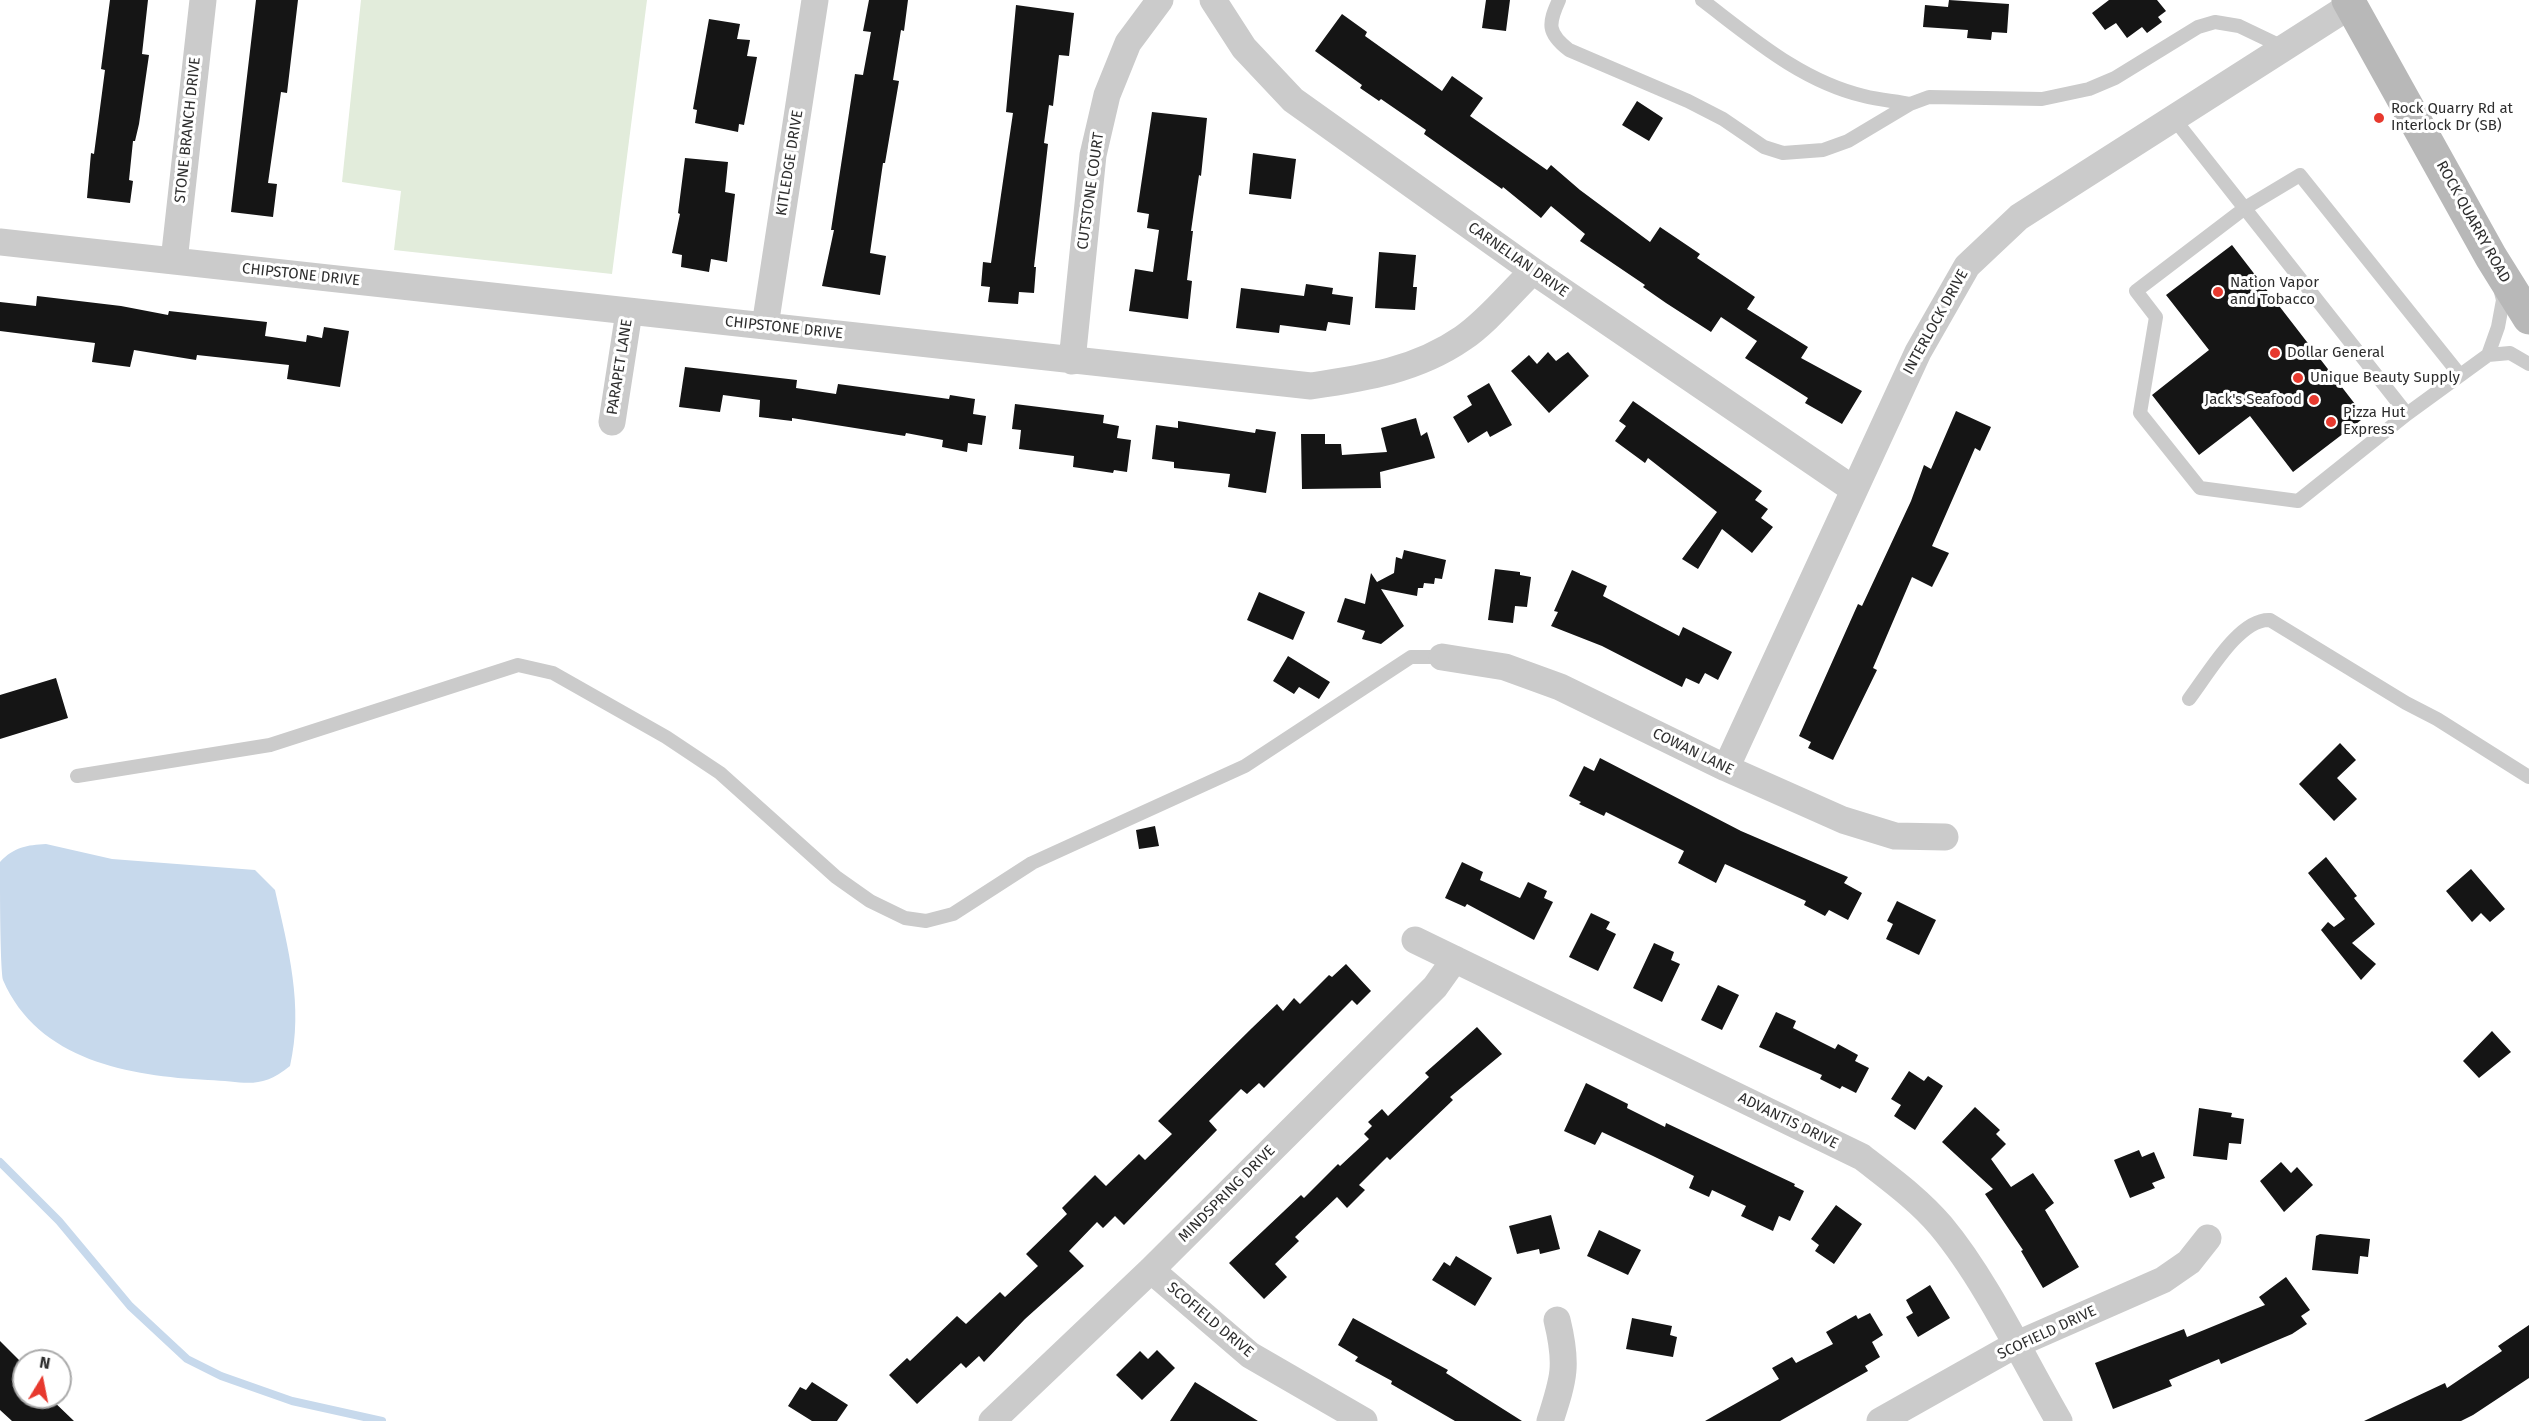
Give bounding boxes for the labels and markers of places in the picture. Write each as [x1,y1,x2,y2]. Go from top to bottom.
place label: Rock Quarry Rd at Interlock Dr (SB) [2391,100,2513,135]
marker: Rock Quarry Rd at Interlock Dr (SB) [2372,111,2386,125]
place label: Nation Vapor and Tobacco [2230,274,2319,309]
marker: Nation Vapor and Tobacco [2211,285,2225,299]
place label: Dollar General [2287,344,2384,362]
marker: Dollar General [2268,346,2282,360]
place label: Unique Beauty Supply [2310,369,2460,387]
marker: Unique Beauty Supply [2291,371,2305,385]
place label: Jack's Seafood [2205,391,2302,409]
marker: Jack's Seafood [2307,393,2321,407]
place label: Pizza Hut Express [2343,404,2405,439]
marker: Pizza Hut Express [2324,415,2338,429]

